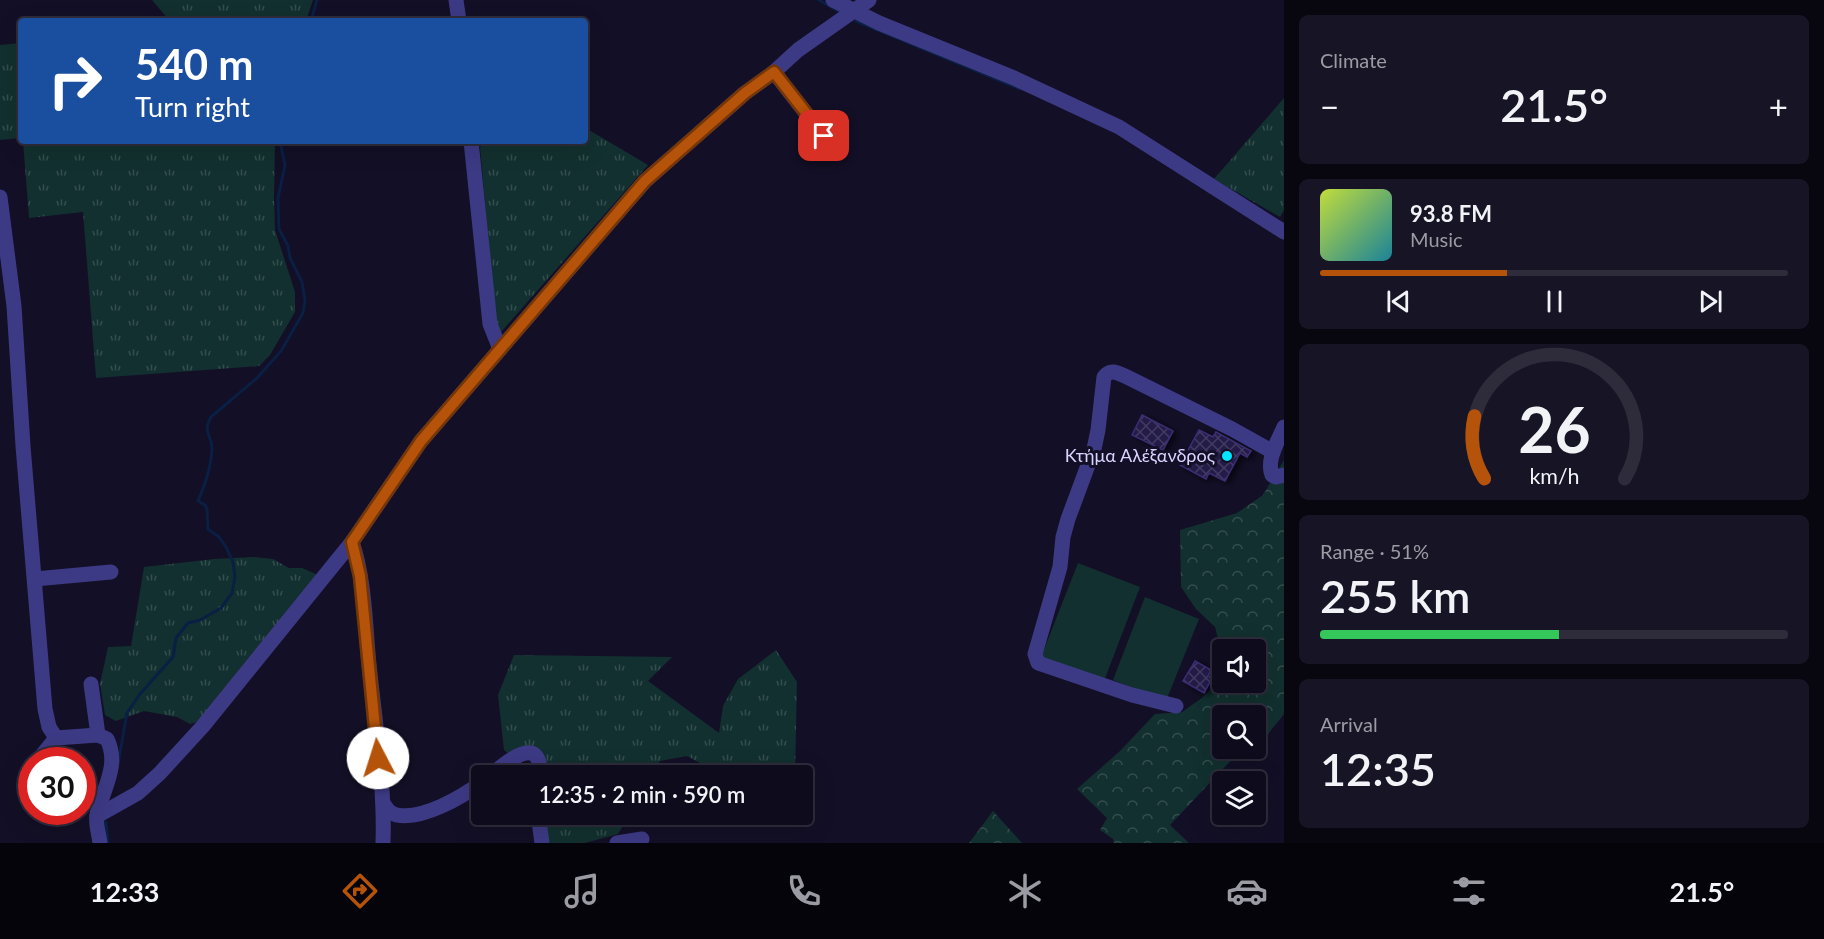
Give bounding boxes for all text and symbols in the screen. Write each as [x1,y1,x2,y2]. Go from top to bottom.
text: 540 m [135,39,253,89]
icon: right [36,42,114,120]
text: Climate [1320,48,1387,72]
text: 21.5° [1500,78,1608,132]
text: − [1320,86,1339,126]
text: + [1769,86,1788,126]
text: Turn right [135,90,250,123]
pin [798,110,849,161]
icon: arrive [807,119,840,152]
text: 93.8 FM [1410,200,1492,227]
text: Music [1410,227,1463,251]
icon: previous [1382,285,1415,318]
icon: pause [1538,285,1571,318]
icon: next [1694,285,1727,318]
text: 26 [1518,391,1590,466]
place label: Κτήμα Αλέξανδρος [1065,444,1216,466]
marker: Κτήμα Αλέξανδρος [1220,449,1234,463]
text: km/h [1529,463,1579,489]
text: Range · 51% [1320,539,1429,563]
text: 255 km [1320,569,1470,623]
map controls [1212,639,1266,825]
button: sound [1212,639,1266,693]
button: search [1212,705,1266,759]
text: Arrival [1320,712,1378,736]
position arrow [346,726,410,790]
text: 12:35 [1320,742,1436,796]
speed limit sign: 30 [18,747,96,825]
button: layers [1212,771,1266,825]
text: 12:35 · 2 min · 590 m [539,781,745,808]
icon: directions [339,870,381,912]
icon: music [561,870,603,912]
icon: phone [783,870,825,912]
icon: climate [1004,870,1046,912]
icon: car [1226,870,1268,912]
icon: filters [1448,870,1490,912]
text: 12:33 [90,875,159,908]
text: 21.5° [1669,875,1734,908]

